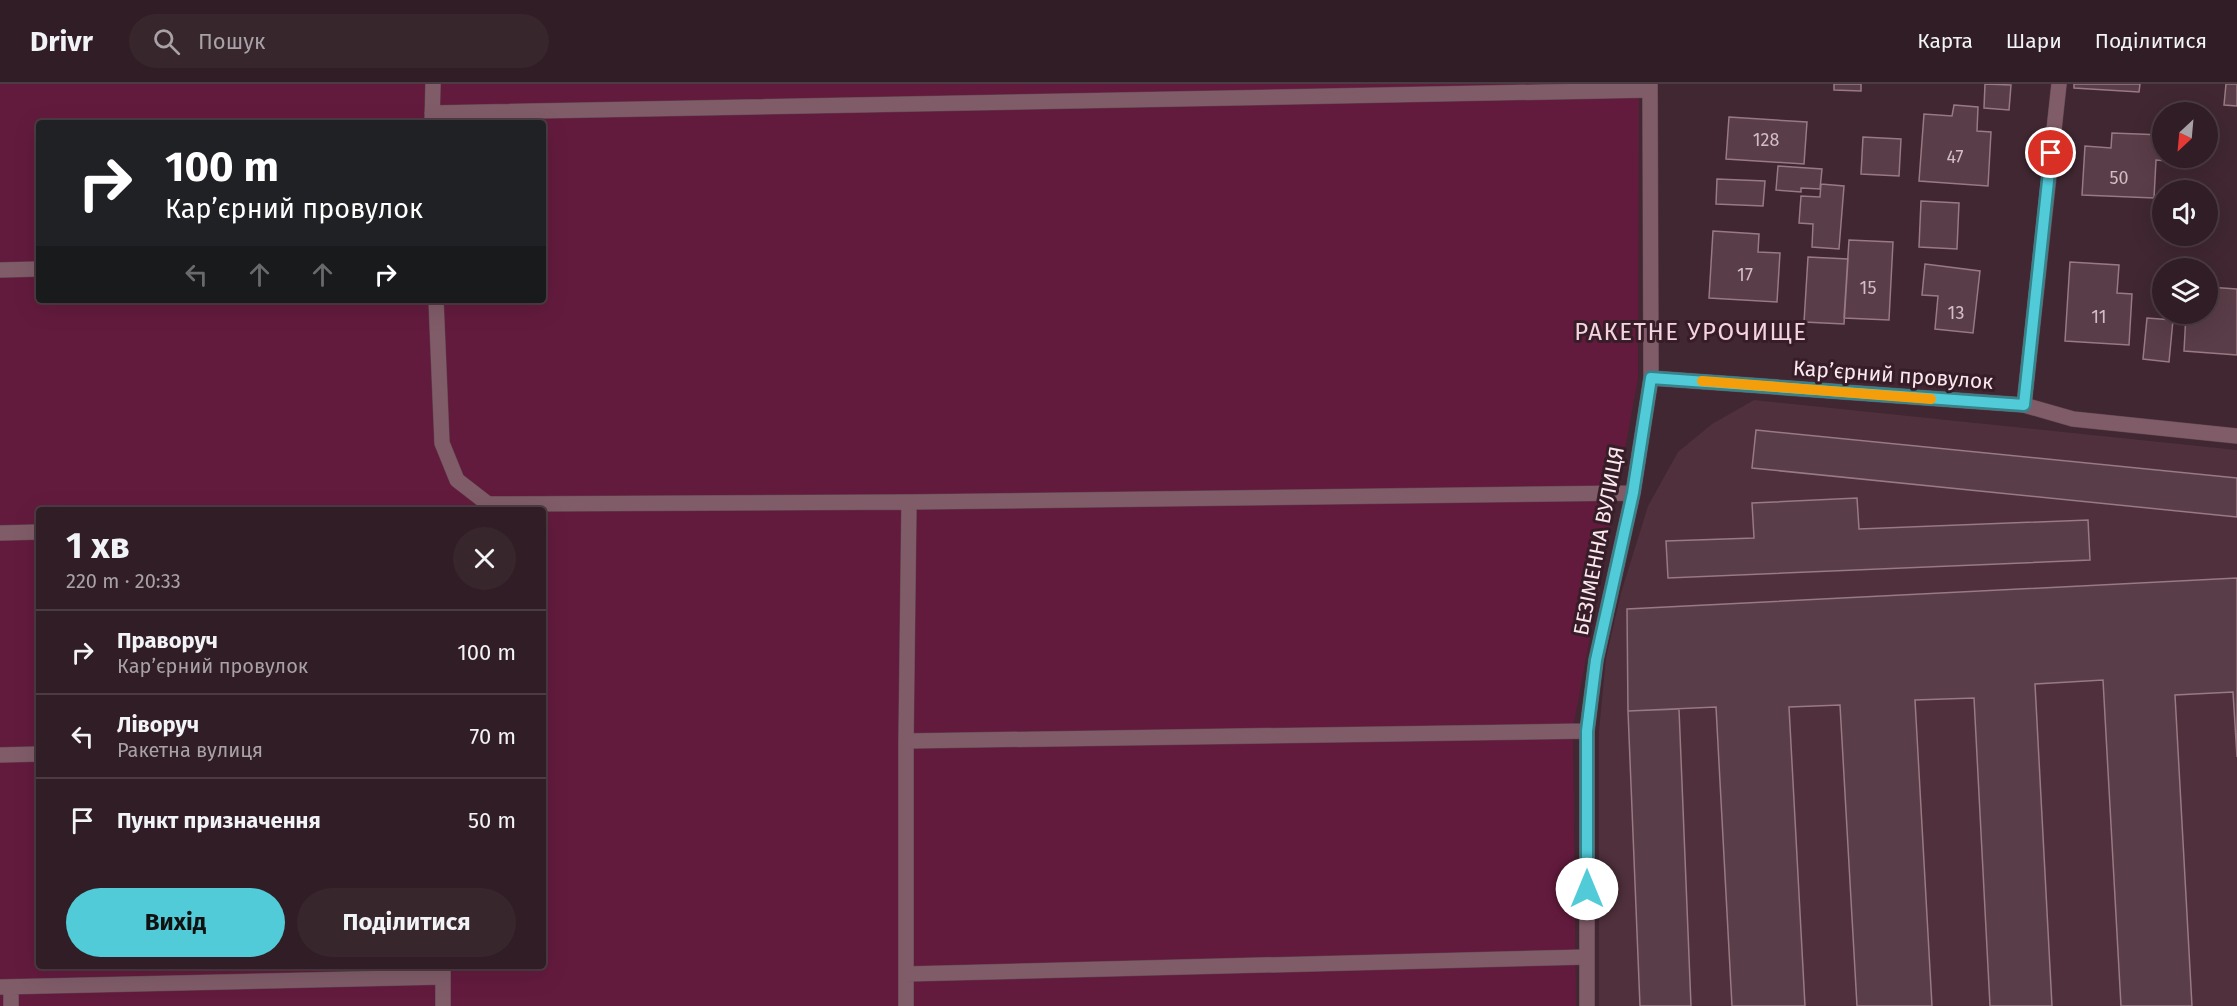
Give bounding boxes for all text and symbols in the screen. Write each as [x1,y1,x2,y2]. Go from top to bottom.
search box [129,14,549,68]
text: Drivr [30,25,93,58]
icon: search [150,25,183,58]
text: Пошук [198,28,265,55]
text: Карта [1917,28,1973,54]
text: Шари [2006,28,2062,54]
text: Поділитися [2095,28,2207,54]
north arrow [2152,102,2218,168]
map controls [2152,102,2218,324]
pin [2025,127,2076,178]
house number: 128 [1753,129,1779,151]
icon: arrive [2034,136,2067,169]
text: 100 m [165,142,279,192]
icon: right [66,144,144,222]
house number: 47 [1946,146,1964,168]
house number: 50 [2109,167,2129,189]
button: sound [2152,180,2218,246]
text: Карʼєрний провулок [165,193,423,225]
icon: left [180,258,213,291]
icon: ahead [243,258,276,291]
icon: ahead [306,258,339,291]
icon: right [369,258,402,291]
button: layers [2152,258,2218,324]
house number: 17 [1737,264,1753,286]
house number: 15 [1860,277,1876,299]
house number: 13 [1948,302,1964,324]
house number: 11 [2091,306,2107,328]
district label: РАКЕТНЕ УРОЧИЩЕ [1574,318,1808,346]
street label: Карʼєрний провулок [1792,355,1994,395]
street label: БЕЗІМЕННА ВУЛИЦЯ [1568,444,1630,638]
text: 1 хв [66,524,130,568]
button: close [453,527,516,590]
text: 220 m · 20:33 [66,569,181,593]
text: Праворуч [117,627,218,654]
icon: right [66,636,99,669]
text: 100 m [457,639,516,666]
text: Карʼєрний провулок [117,654,308,678]
text: Ліворуч [117,711,199,738]
icon: left [66,720,99,753]
text: 70 m [470,723,516,750]
text: Ракетна вулиця [117,738,263,762]
icon: arrive [66,804,99,837]
text: Пункт призначення [117,807,321,834]
text: 50 m [468,807,516,834]
position arrow [1555,857,1619,921]
button: Вихід [66,888,285,957]
button: Поділитися [297,888,516,957]

